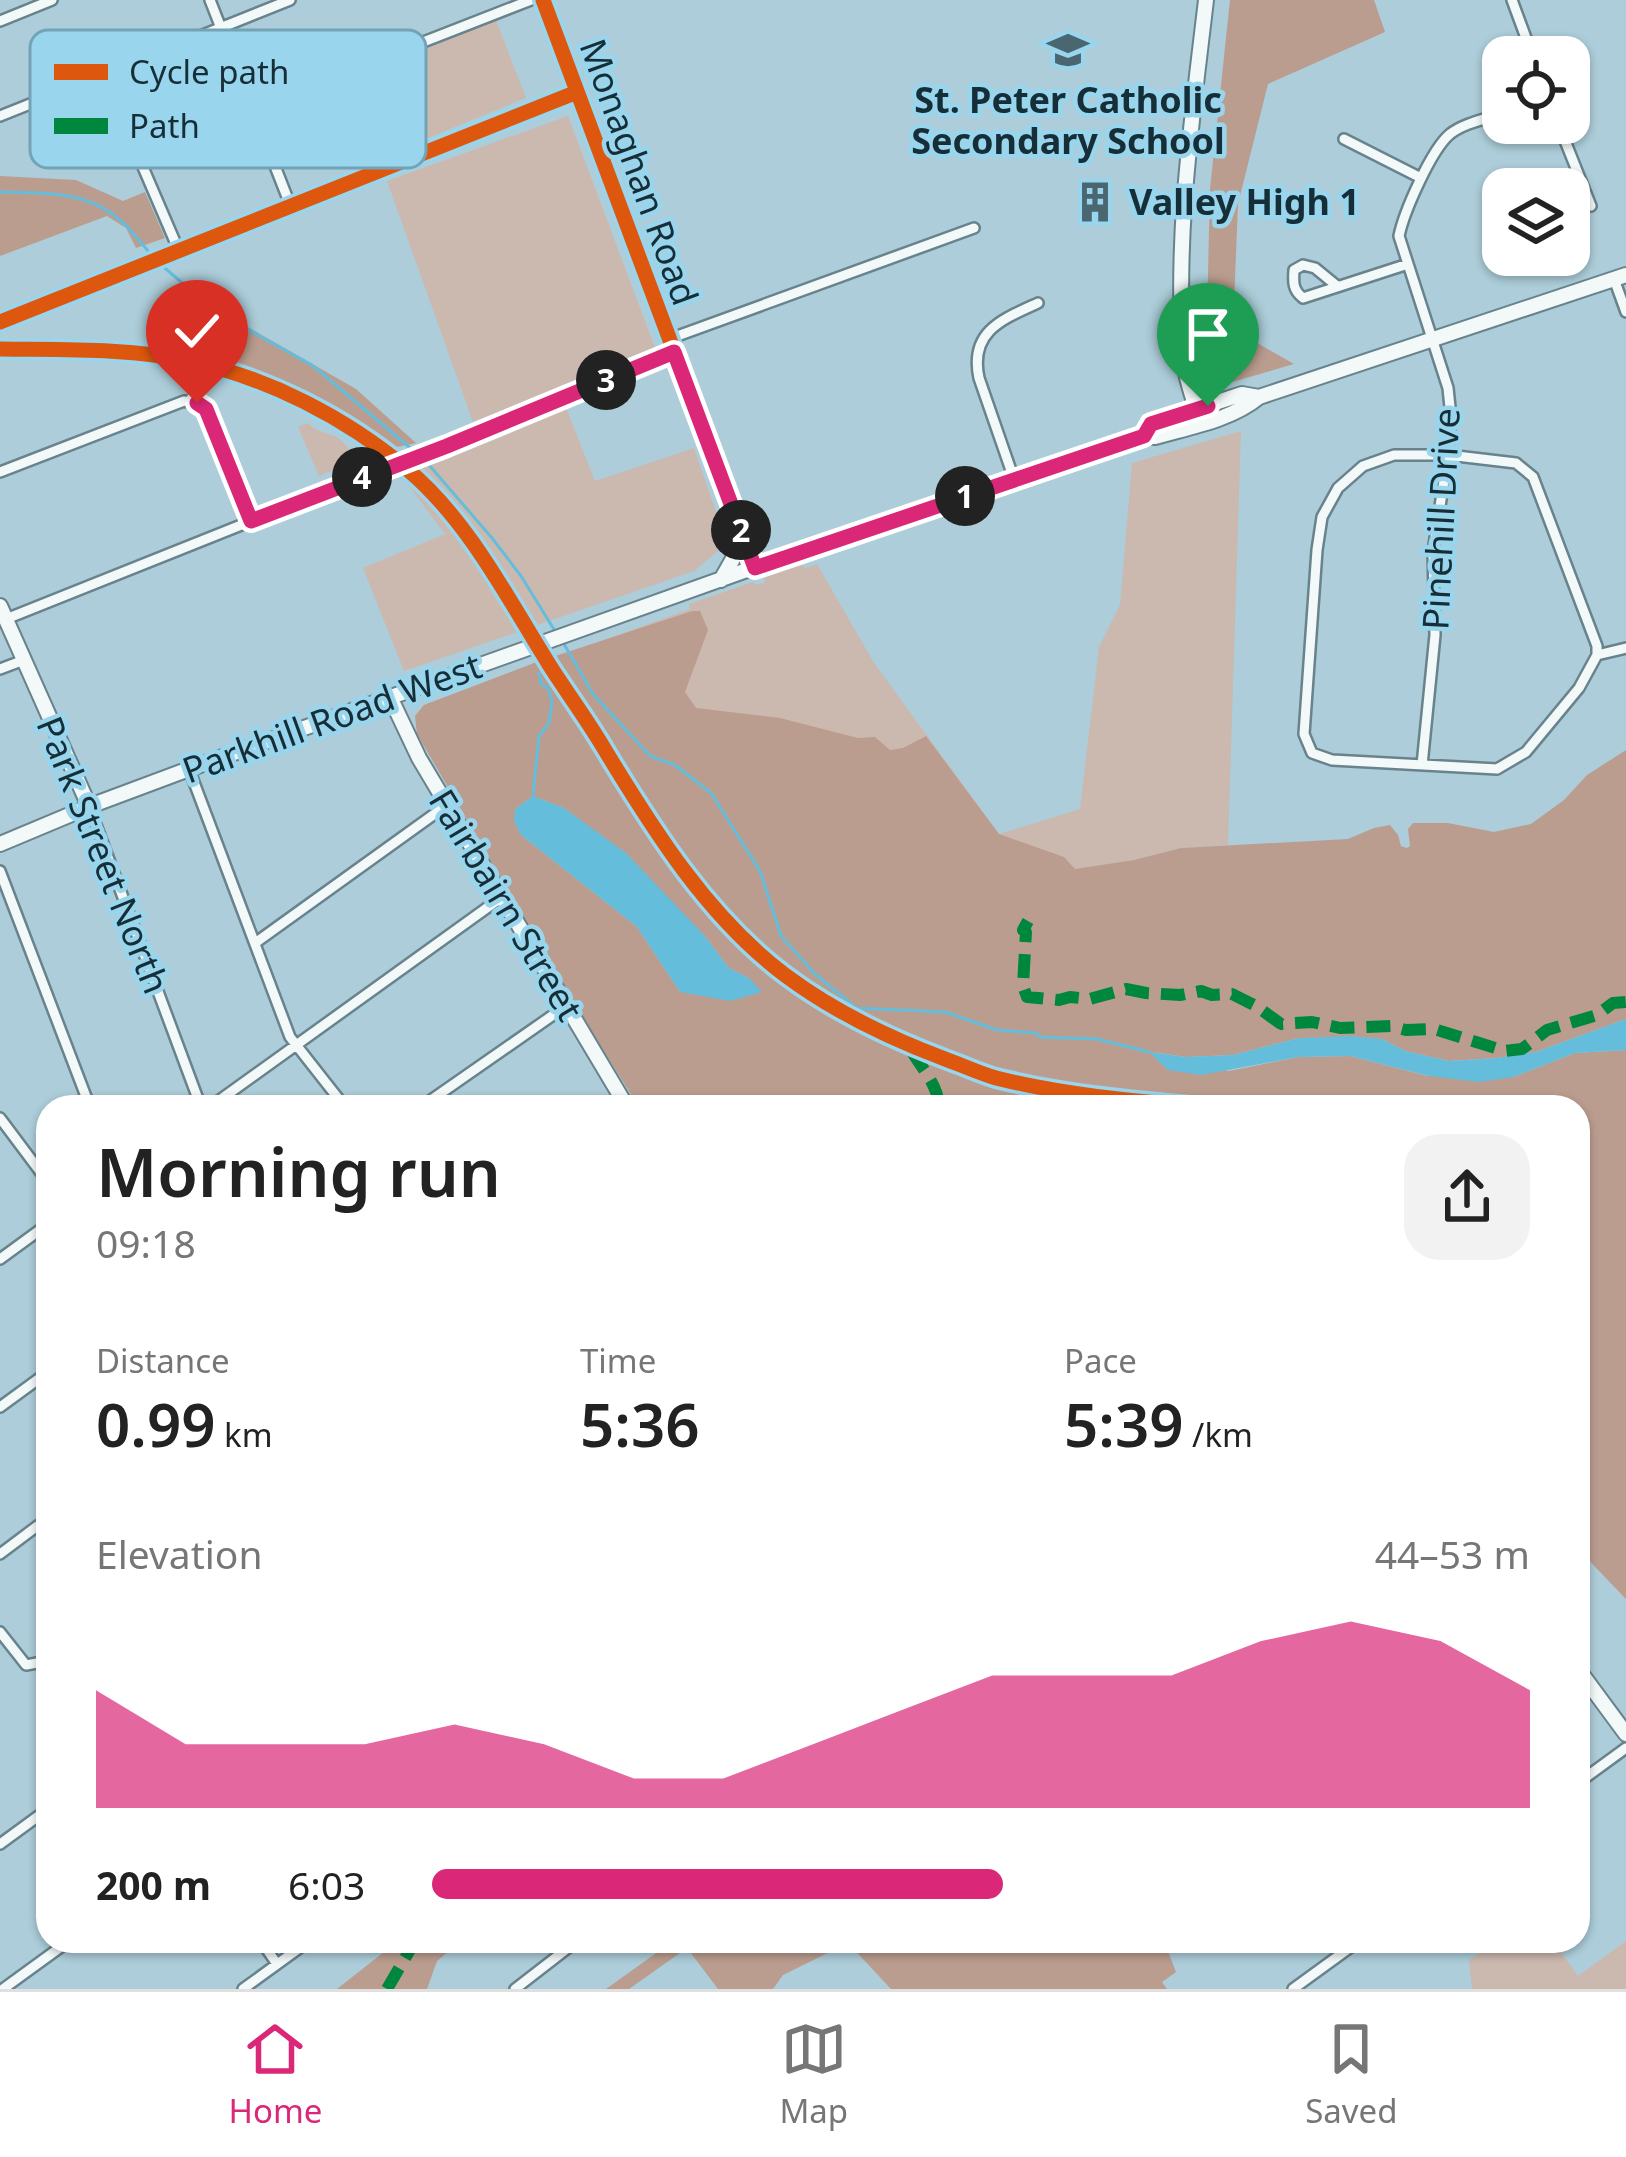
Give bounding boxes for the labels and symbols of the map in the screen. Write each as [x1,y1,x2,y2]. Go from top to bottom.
school or university icon: St. Peter Catholic Secondary School [1045,27,1091,73]
legend [30,30,426,168]
street label: Monaghan Road [569,32,710,312]
text: Cycle path [129,49,289,94]
place label: St. Peter Catholic Secondary School [911,75,1225,165]
text: Path [129,103,200,148]
place label: Valley High 1 [1129,177,1360,226]
building icon: Valley High 1 [1072,179,1118,225]
pin [146,280,248,403]
pin [1157,283,1259,406]
pin: 3 [576,350,636,410]
street label: Pinehill Drive [1410,407,1471,631]
pin: 4 [332,447,392,507]
pin: 1 [935,466,995,526]
pin: 2 [711,500,771,560]
street label: Parkhill Road West [176,641,488,794]
street label: Park Street North [26,709,181,1001]
street label: Fairbairn Street [418,780,595,1030]

